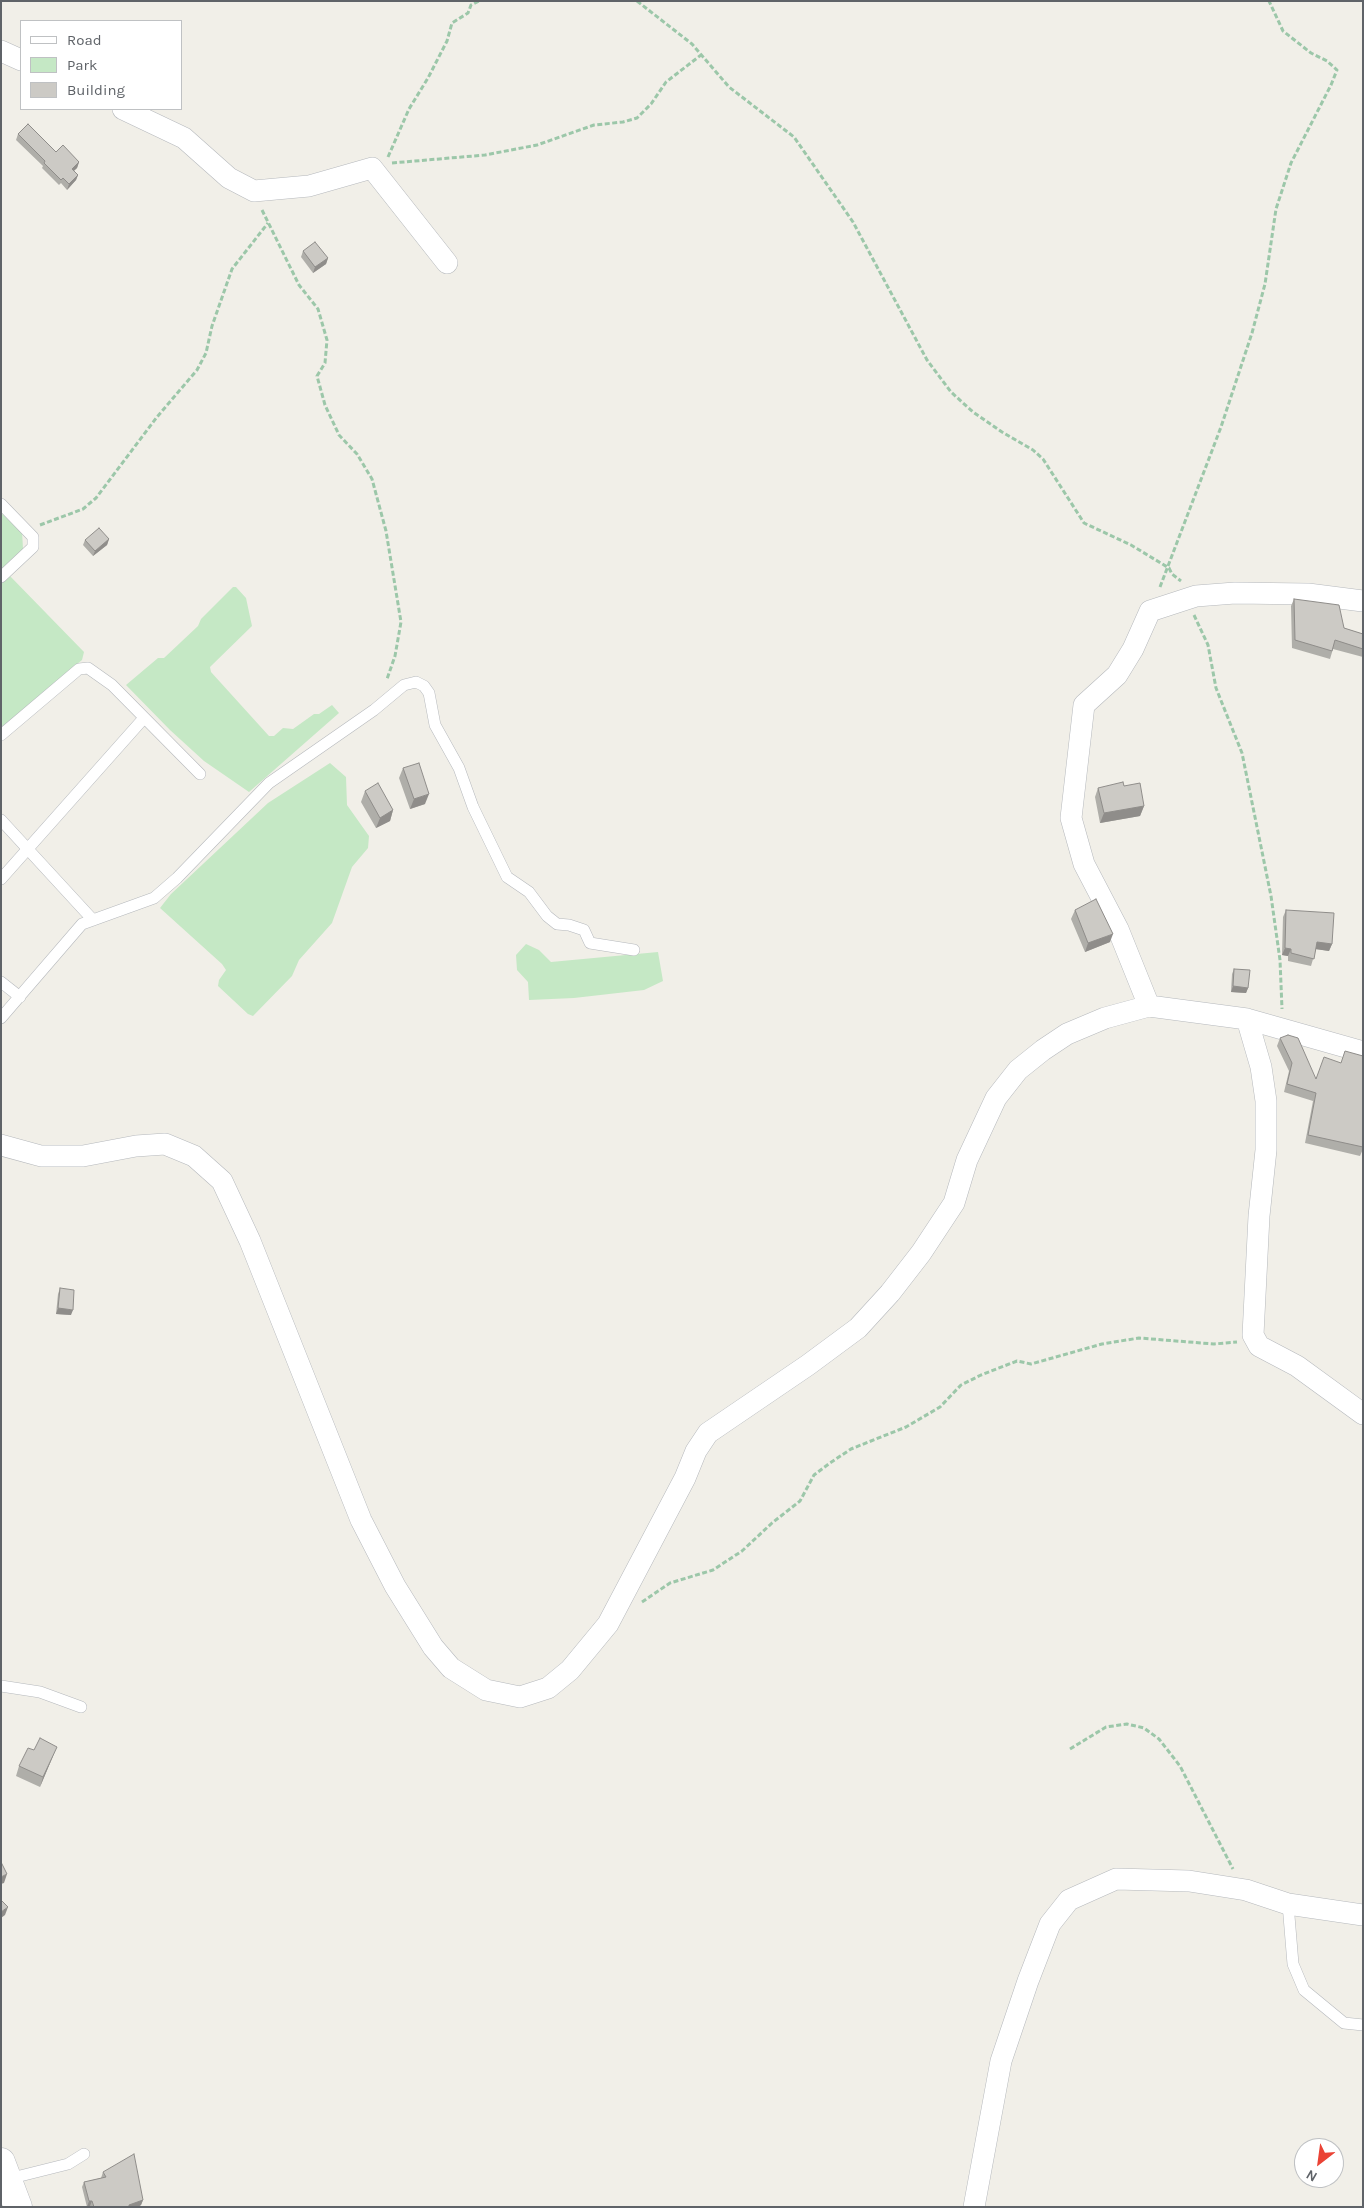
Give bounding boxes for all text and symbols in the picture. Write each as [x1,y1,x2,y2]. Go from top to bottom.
legend [20,20,182,110]
text: Road [67,31,102,49]
text: Park [67,56,97,74]
text: Building [67,81,125,99]
north arrow [1294,2138,1344,2188]
text: N [1303,2166,1320,2185]

